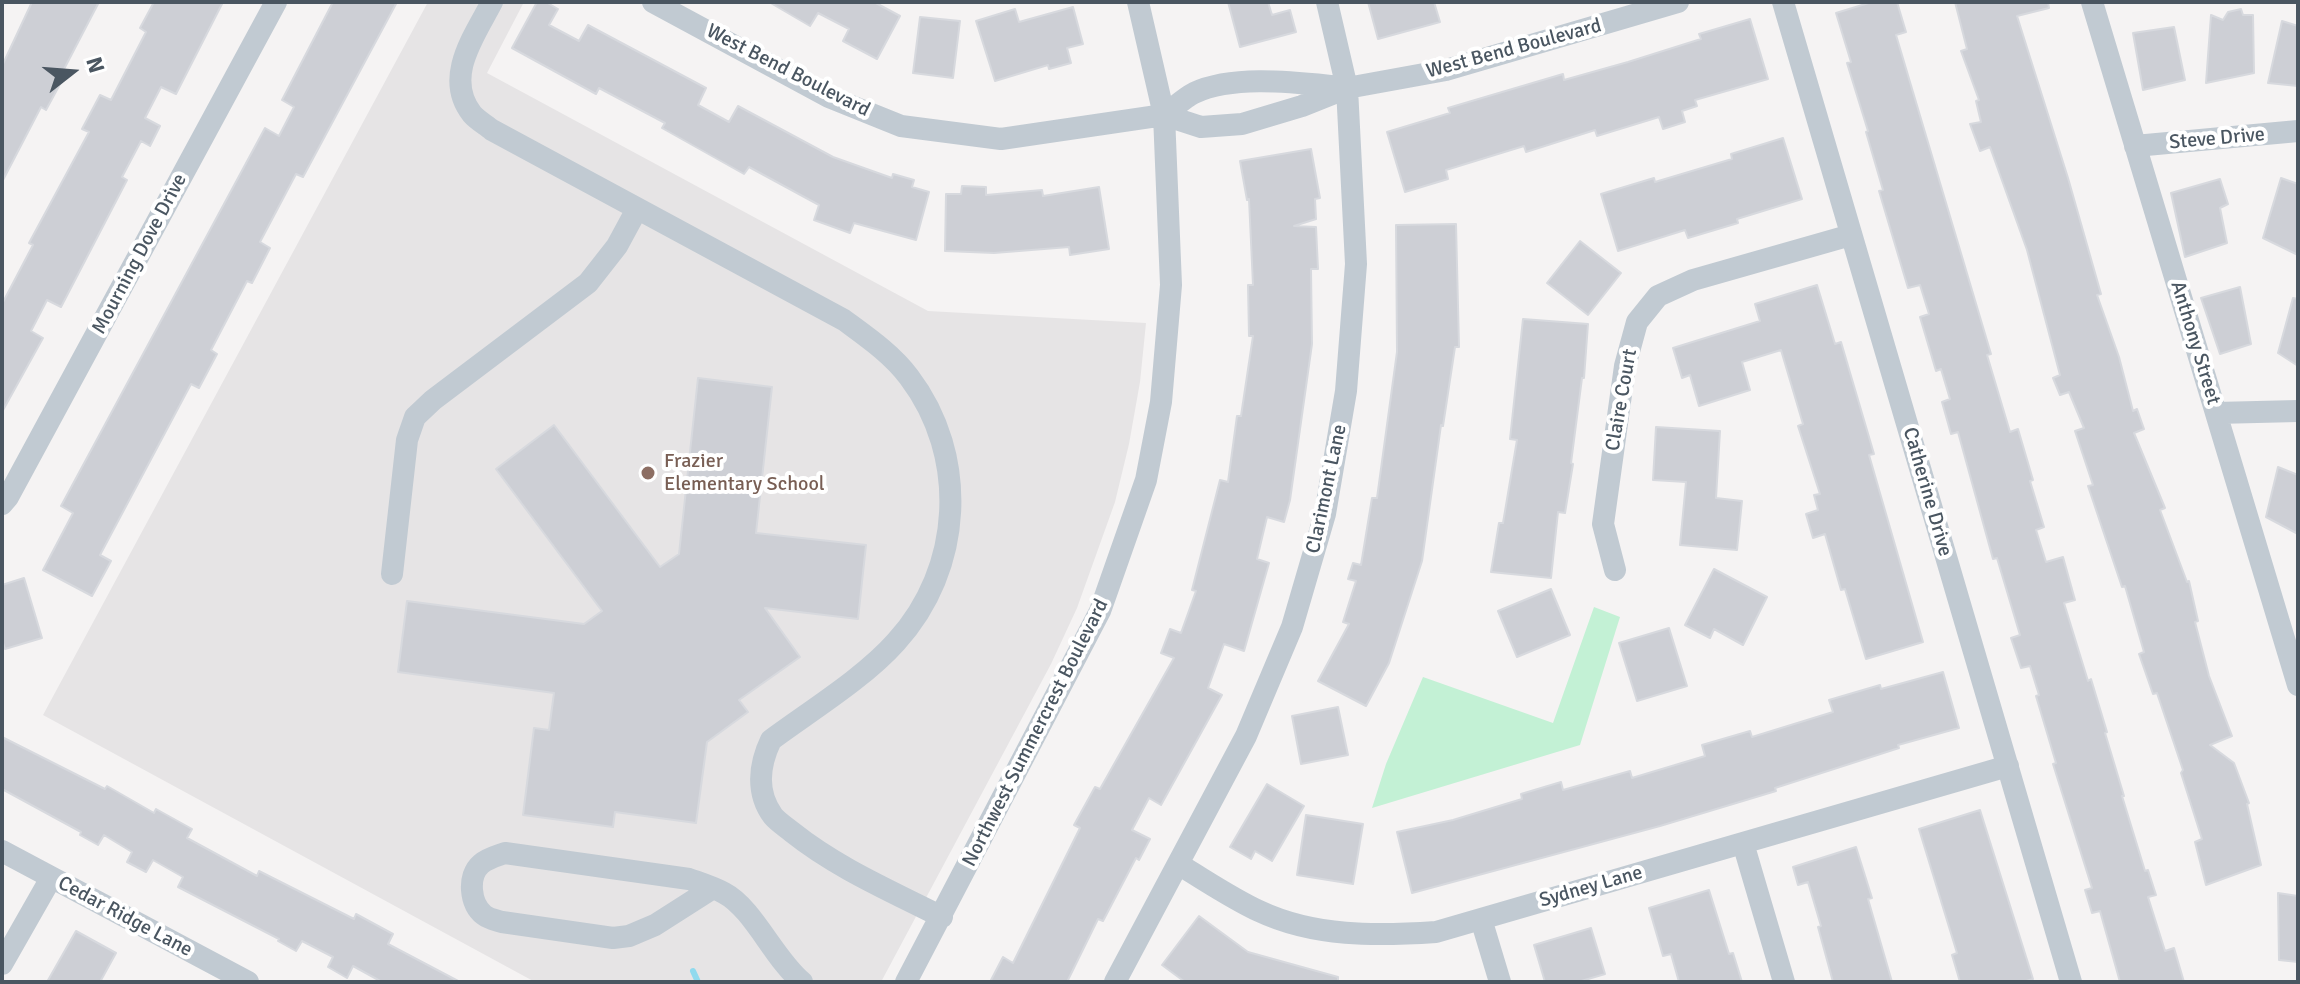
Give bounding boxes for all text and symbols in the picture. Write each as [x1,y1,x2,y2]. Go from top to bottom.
street label: West Bend Boulevard [1424,14,1604,84]
street label: West Bend Boulevard [702,19,874,123]
north arrow [32,32,112,112]
text: N [80,54,111,76]
street label: Steve Drive [2168,123,2266,155]
street label: Mourning Dove Drive [88,170,192,338]
street label: Anthony Street [2165,278,2225,408]
street label: Claire Court [1601,347,1643,453]
street label: Clarimont Lane [1302,422,1352,556]
street label: Catherine Drive [1897,425,1957,559]
place label: Frazier Elementary School [664,450,825,497]
marker: Frazier Elementary School [639,464,657,482]
street label: Northwest Summercrest Boulevard [958,595,1114,871]
street label: Sydney Lane [1537,861,1645,913]
street label: Cedar Ridge Lane [54,871,196,963]

